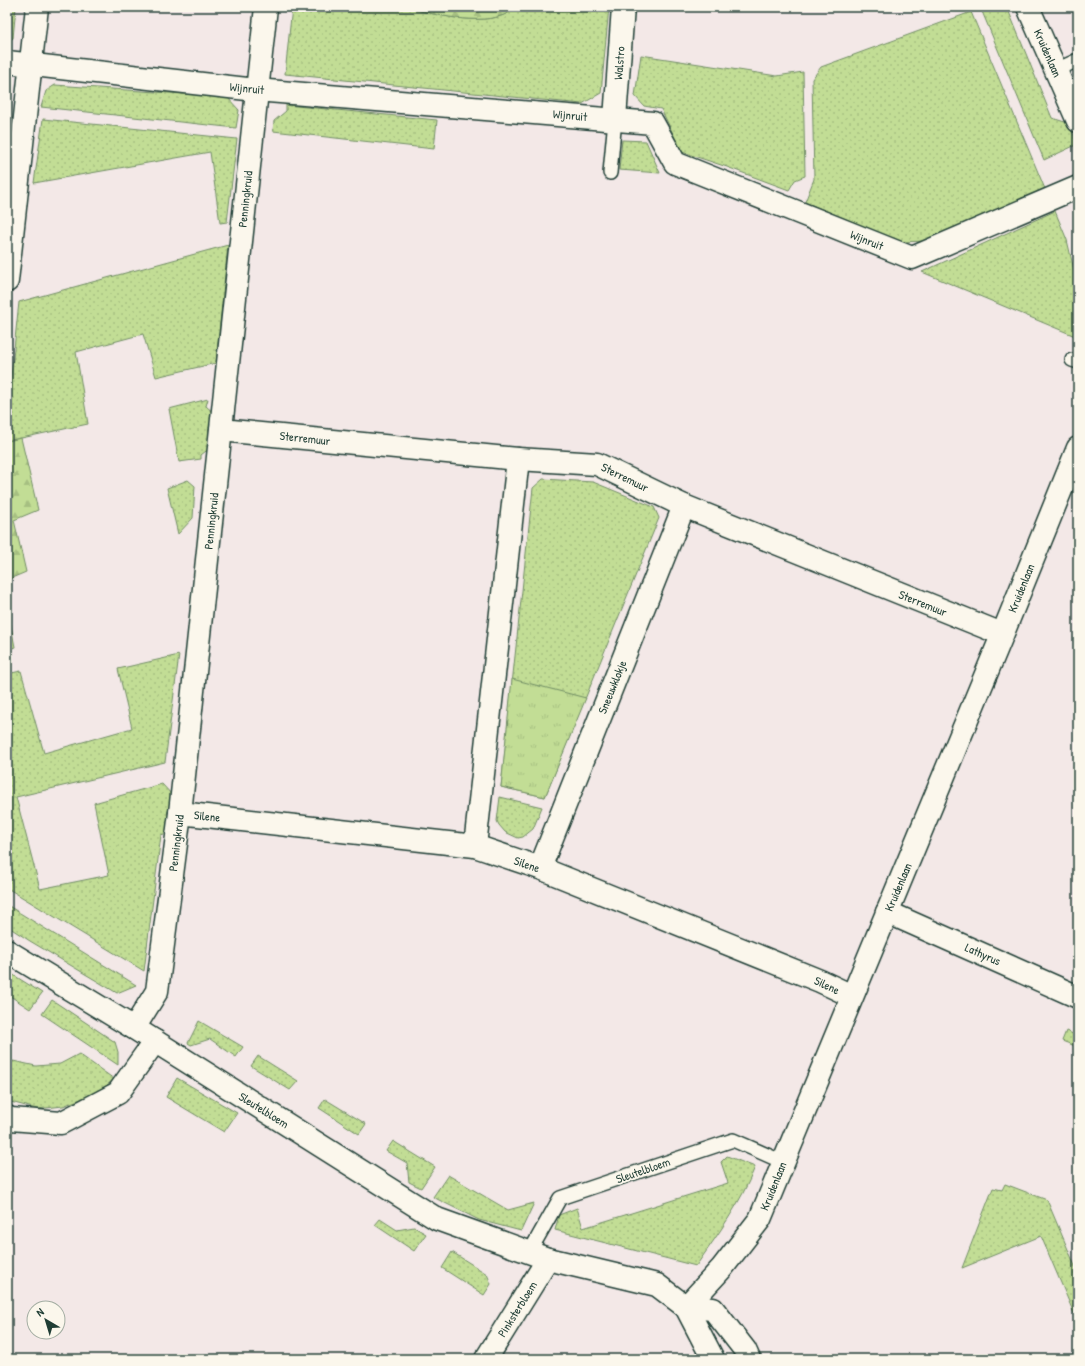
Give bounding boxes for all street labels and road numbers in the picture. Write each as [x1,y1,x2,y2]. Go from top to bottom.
street label: Kruidenlaan [1030,26,1066,80]
street label: Walstro [609,46,629,80]
street label: Wijnruit [229,78,266,98]
street label: Wijnruit [552,105,589,125]
street label: Penningkruid [234,170,256,228]
street label: Wijnruit [848,226,887,255]
street label: Sterremuur [279,427,332,449]
street label: Sterremuur [598,458,652,496]
street label: Penningkruid [200,492,222,550]
street label: Kruidenlaan [1004,561,1038,615]
street label: Sterremuur [896,586,950,621]
street label: Sneeuwklokje [594,657,631,716]
street label: Silene [193,806,221,826]
street label: Penningkruid [164,814,188,872]
street label: Silene [512,852,542,876]
street label: Kruidenlaan [880,860,916,914]
street label: Lathyrus [962,939,1004,970]
street label: Silene [811,972,843,998]
street label: Sleutelbloem [236,1088,292,1132]
street label: Sleutelbloem [614,1153,672,1187]
street label: Kruidenlaan [756,1159,790,1213]
street label: Pinksterbloem [493,1278,541,1340]

